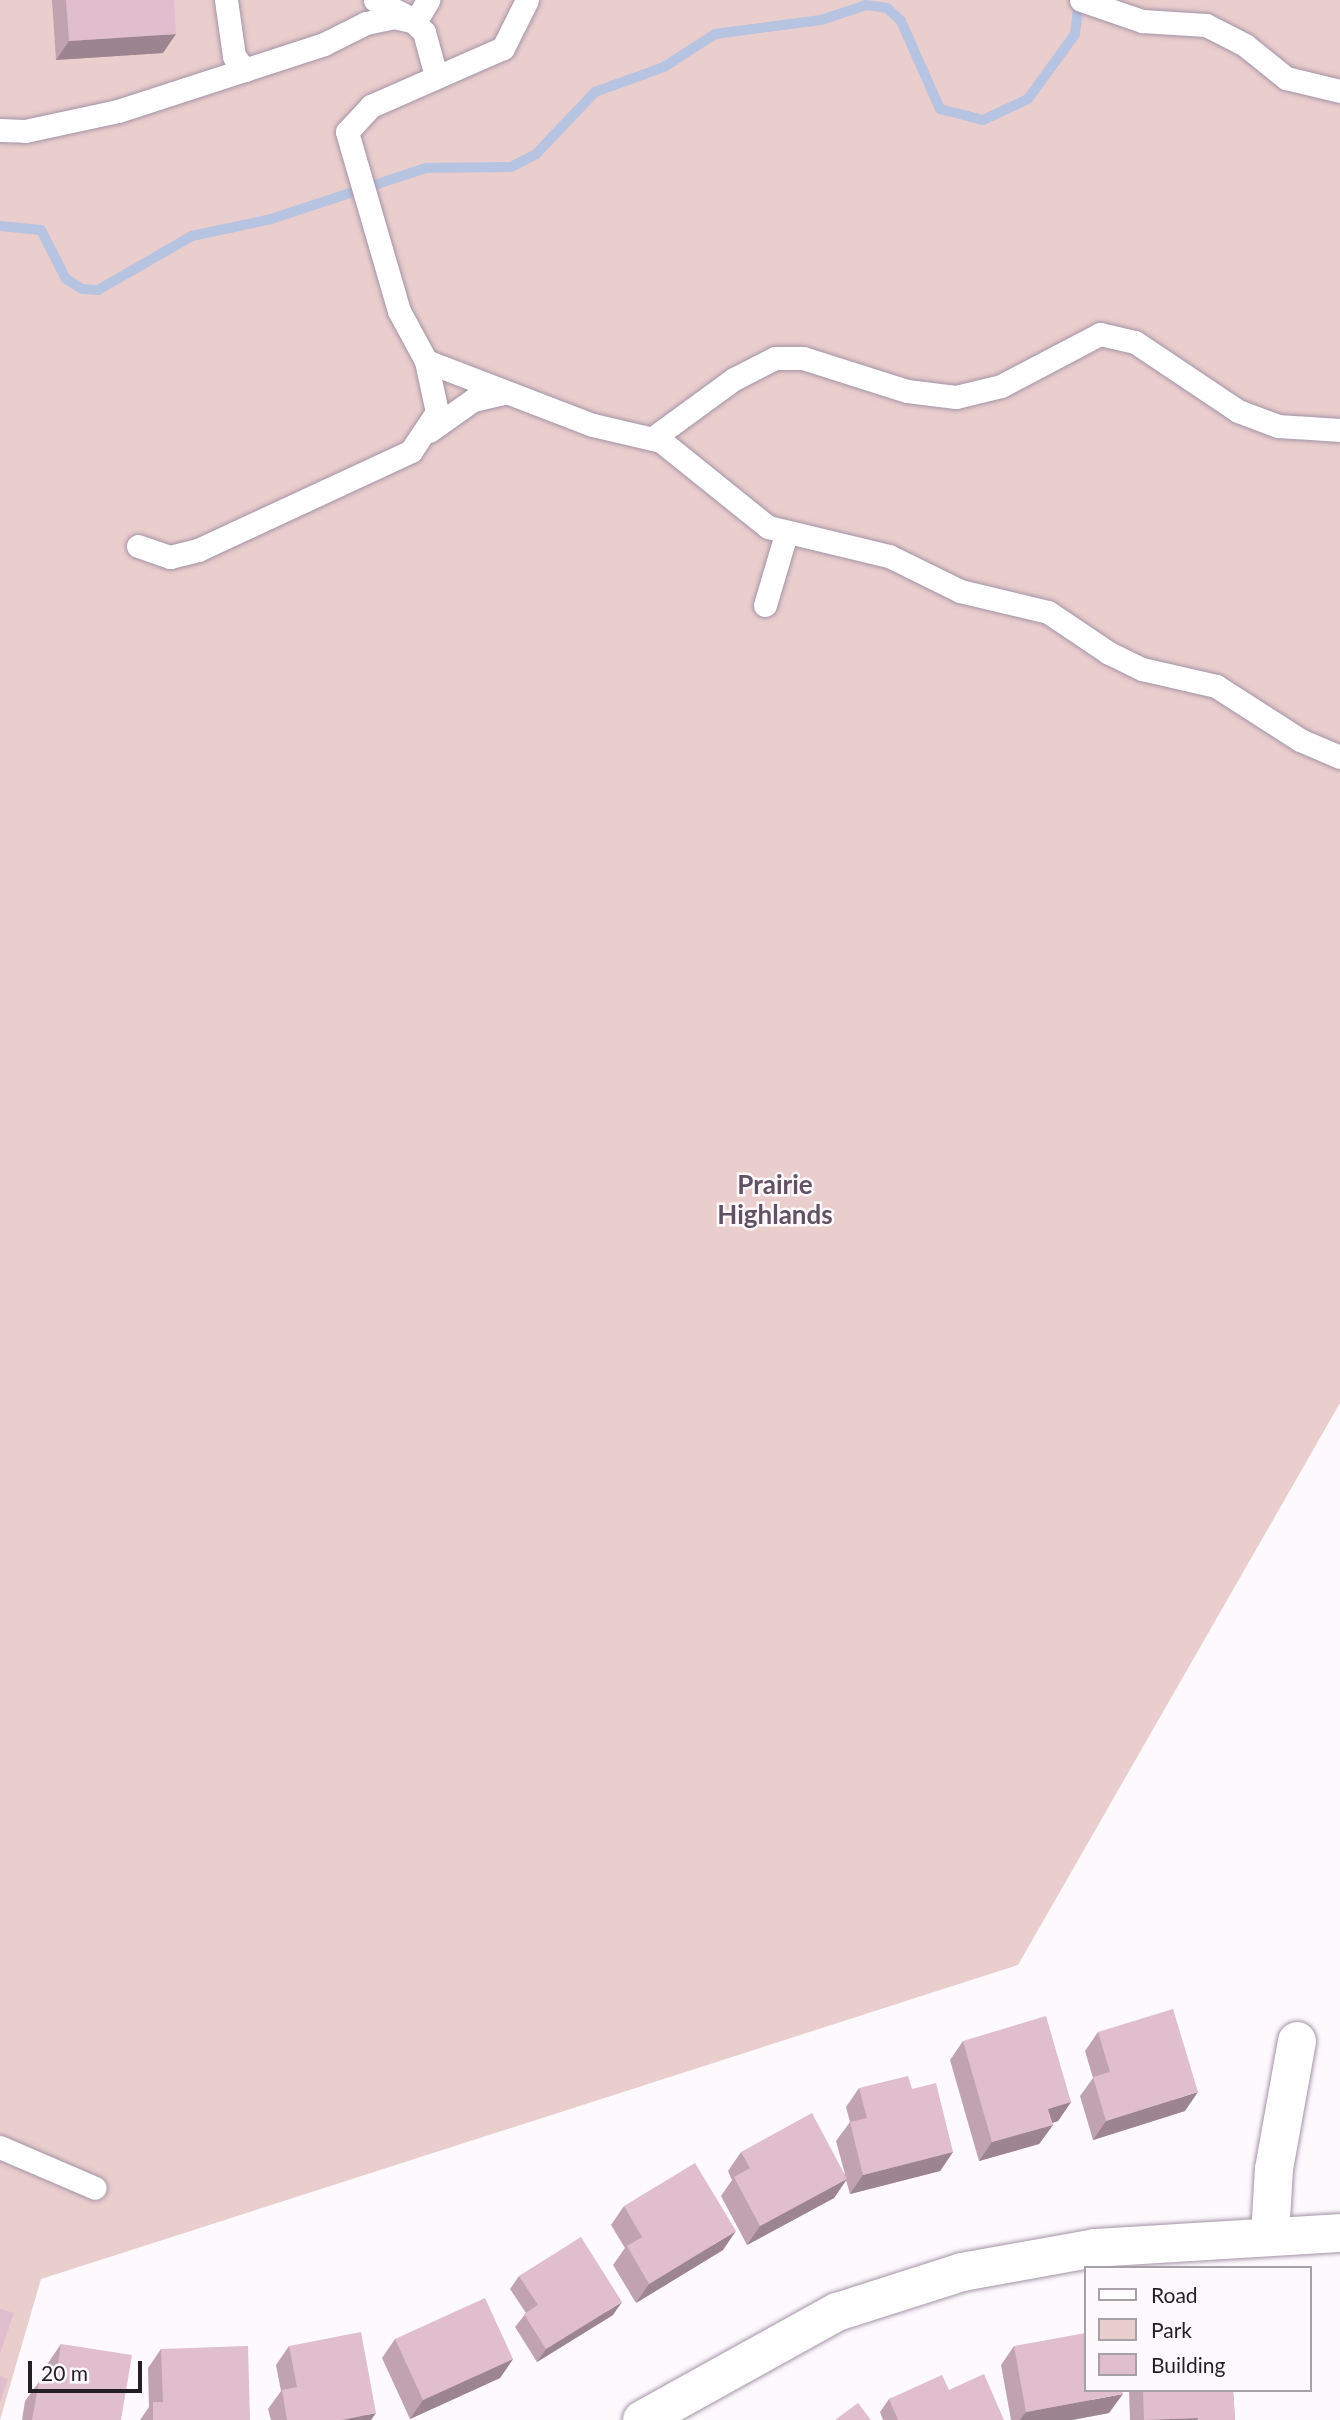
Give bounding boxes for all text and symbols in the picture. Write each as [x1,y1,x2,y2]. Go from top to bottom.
district label: Prairie Highlands [717,1169,833,1230]
legend [1084,2266,1312,2392]
text: Road [1151,2282,1198,2307]
text: Park [1151,2317,1192,2342]
scale bar [32,2346,145,2390]
text: Building [1151,2352,1226,2377]
text: 20 m [41,2360,88,2385]

